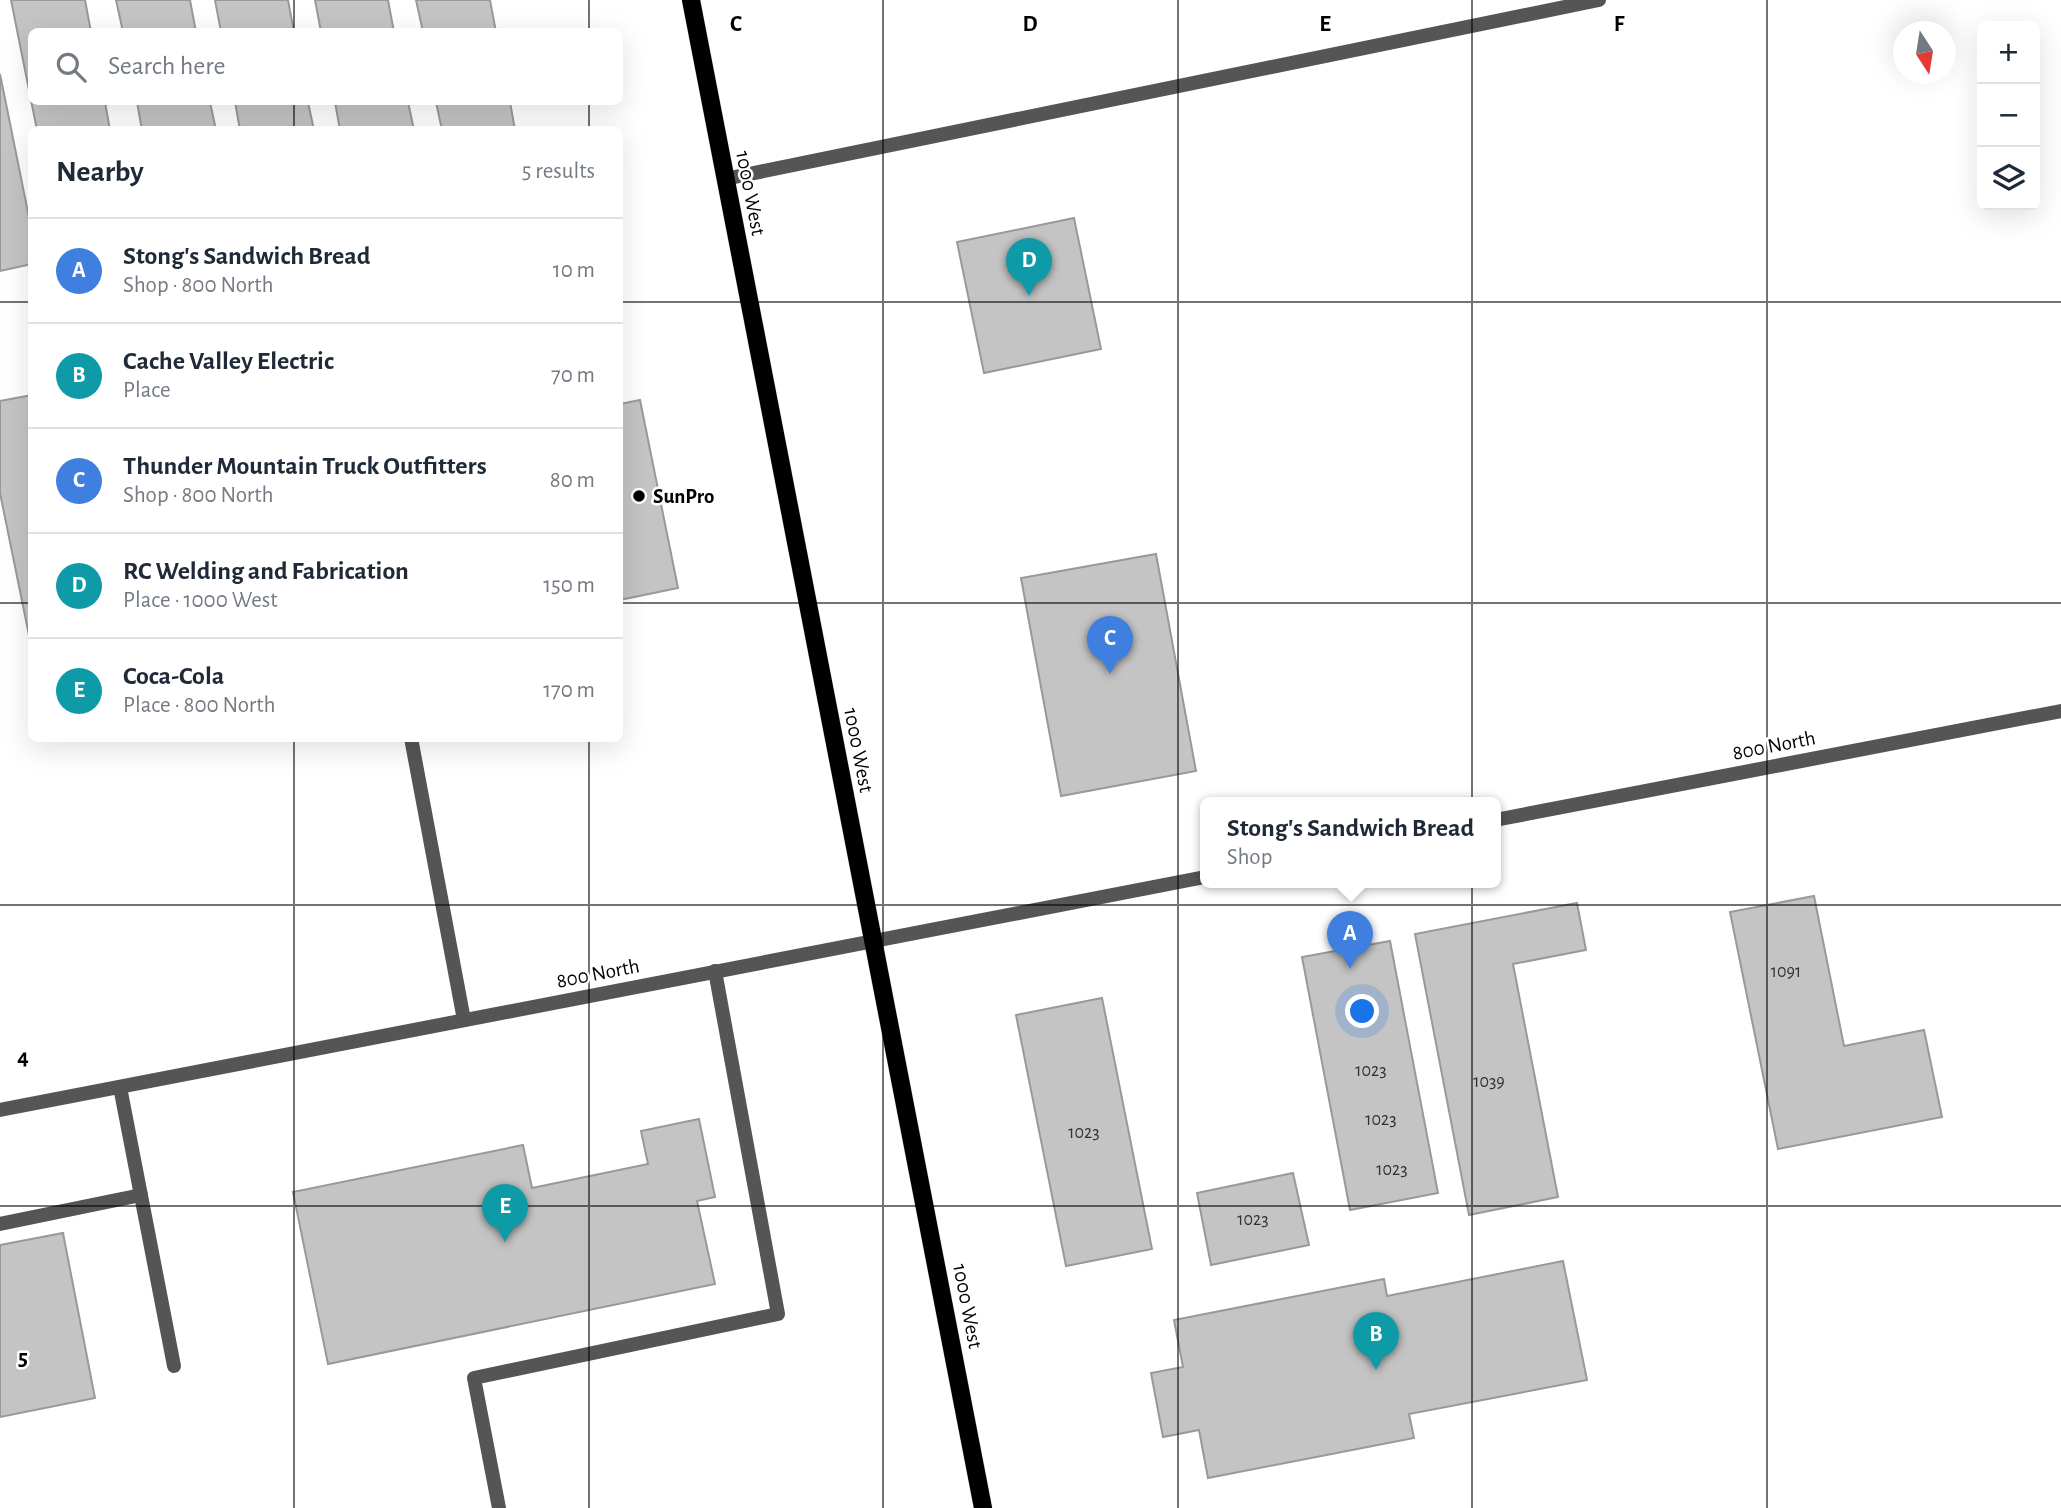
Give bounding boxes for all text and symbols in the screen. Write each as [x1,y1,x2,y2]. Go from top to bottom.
text: C [730,13,742,36]
text: D [1022,13,1038,36]
text: E [1319,13,1331,36]
text: F [1614,13,1625,36]
north arrow [1893,21,1956,84]
map controls [1977,21,2040,210]
button: + [1977,21,2040,84]
search box [28,28,623,105]
icon: search [52,48,90,86]
text: Search here [108,53,226,79]
button: − [1977,84,2040,147]
button: layers [1977,147,2040,210]
street label: 1000 West [732,149,769,238]
text: Nearby [56,157,144,187]
text: 5 results [522,160,595,183]
pin: D [1006,238,1052,296]
text: Stong's Sandwich Bread [123,243,370,269]
text: A [72,259,86,282]
text: 10 m [553,259,595,282]
text: Shop · 800 North [123,274,273,297]
text: Cache Valley Electric [123,348,334,374]
text: B [72,364,86,387]
text: 70 m [551,364,595,387]
text: Place [123,379,171,402]
text: Thunder Mountain Truck Outfitters [123,453,487,479]
text: C [73,469,85,492]
text: 80 m [550,469,595,492]
text: Shop · 800 North [123,484,273,507]
place label: SunPro [653,486,714,507]
marker: SunPro [631,488,647,504]
text: RC Welding and Fabrication [123,558,409,584]
text: D [71,574,87,597]
text: 150 m [543,574,595,597]
text: Place · 1000 West [123,589,278,612]
pin: C [1087,616,1133,674]
text: Coca-Cola [123,663,224,689]
text: E [73,679,85,702]
text: 170 m [543,679,595,702]
text: Place · 800 North [123,694,276,717]
street label: 1000 West [840,706,877,795]
street label: 800 North [1731,727,1817,764]
popup [1200,797,1501,888]
text: Stong's Sandwich Bread [1227,815,1474,841]
text: Shop [1227,846,1272,869]
pin: A [1327,911,1373,969]
street label: 800 North [555,955,641,992]
house number: 1091 [1771,963,1801,981]
your location [1345,994,1379,1028]
text: 4 [17,1046,29,1069]
house number: 1023 [1355,1062,1387,1080]
house number: 1039 [1473,1073,1505,1091]
house number: 1023 [1365,1111,1397,1129]
house number: 1023 [1068,1124,1100,1142]
house number: 1023 [1376,1161,1408,1179]
pin: E [482,1184,528,1242]
house number: 1023 [1237,1211,1269,1229]
street label: 1000 West [949,1262,986,1351]
pin: B [1353,1312,1399,1370]
text: 5 [18,1347,28,1370]

